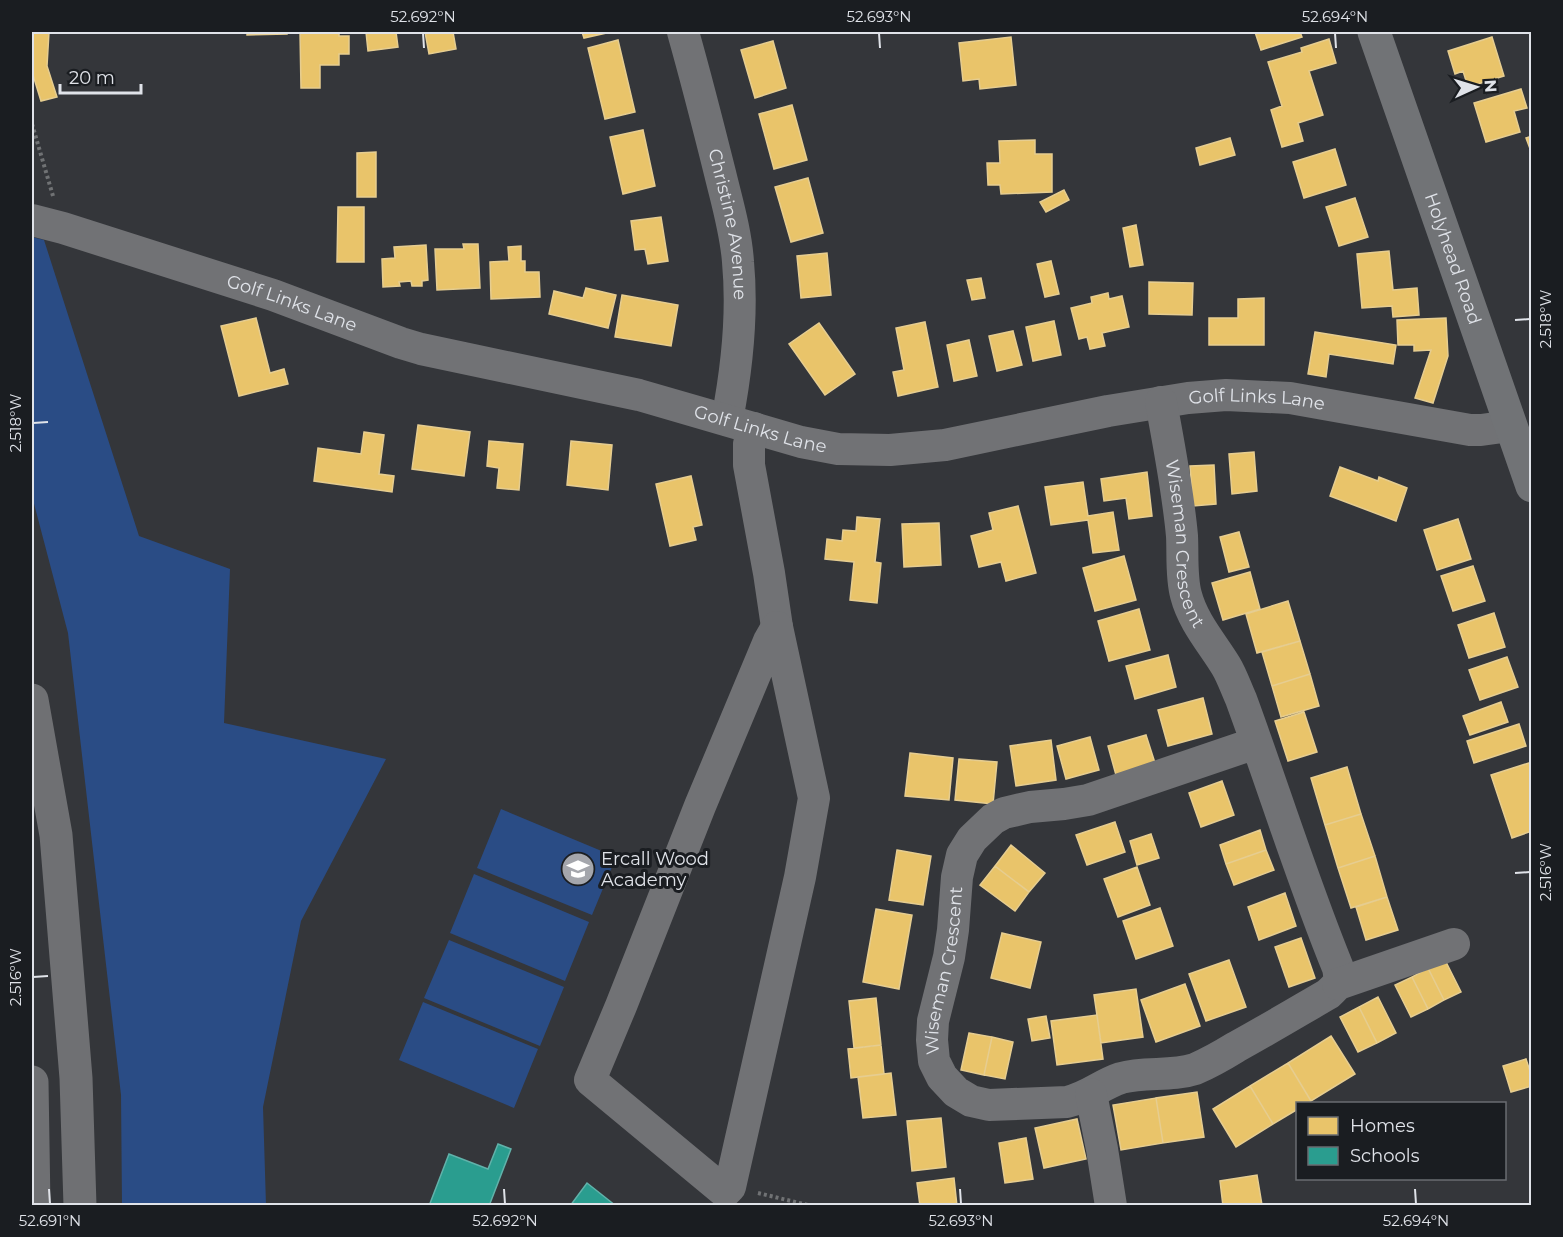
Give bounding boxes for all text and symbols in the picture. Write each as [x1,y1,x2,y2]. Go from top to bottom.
text: 52.692°N [390,7,456,26]
text: 52.693°N [847,7,911,26]
text: 52.694°N [1302,7,1368,26]
scale bar [60,57,141,95]
north arrow [1446,57,1506,117]
text: 20 m [69,67,115,89]
text: N [1481,79,1500,93]
street label: Christine Avenue [703,146,751,300]
street label: Holyhead Road [1420,190,1486,327]
street label: Golf Links Lane [224,270,360,337]
text: 2.518°W [1536,289,1555,348]
street label: Golf Links Lane [1188,384,1327,415]
text: 2.518°W [6,393,25,452]
street label: Golf Links Lane [691,401,829,458]
street label: Wiseman Crescent [1161,458,1209,632]
text: 2.516°W [1536,843,1555,901]
place label: Ercall Wood Academy [601,848,709,891]
school or university icon: Ercall Wood Academy [560,851,596,887]
street label: Wiseman Crescent [921,886,967,1056]
text: 2.516°W [6,948,25,1006]
legend [1296,1102,1506,1180]
text: Homes [1350,1115,1415,1137]
text: Schools [1350,1145,1420,1167]
text: 52.691°N [19,1211,81,1230]
text: 52.692°N [472,1211,538,1230]
text: 52.693°N [929,1211,993,1230]
text: 52.694°N [1383,1211,1449,1230]

